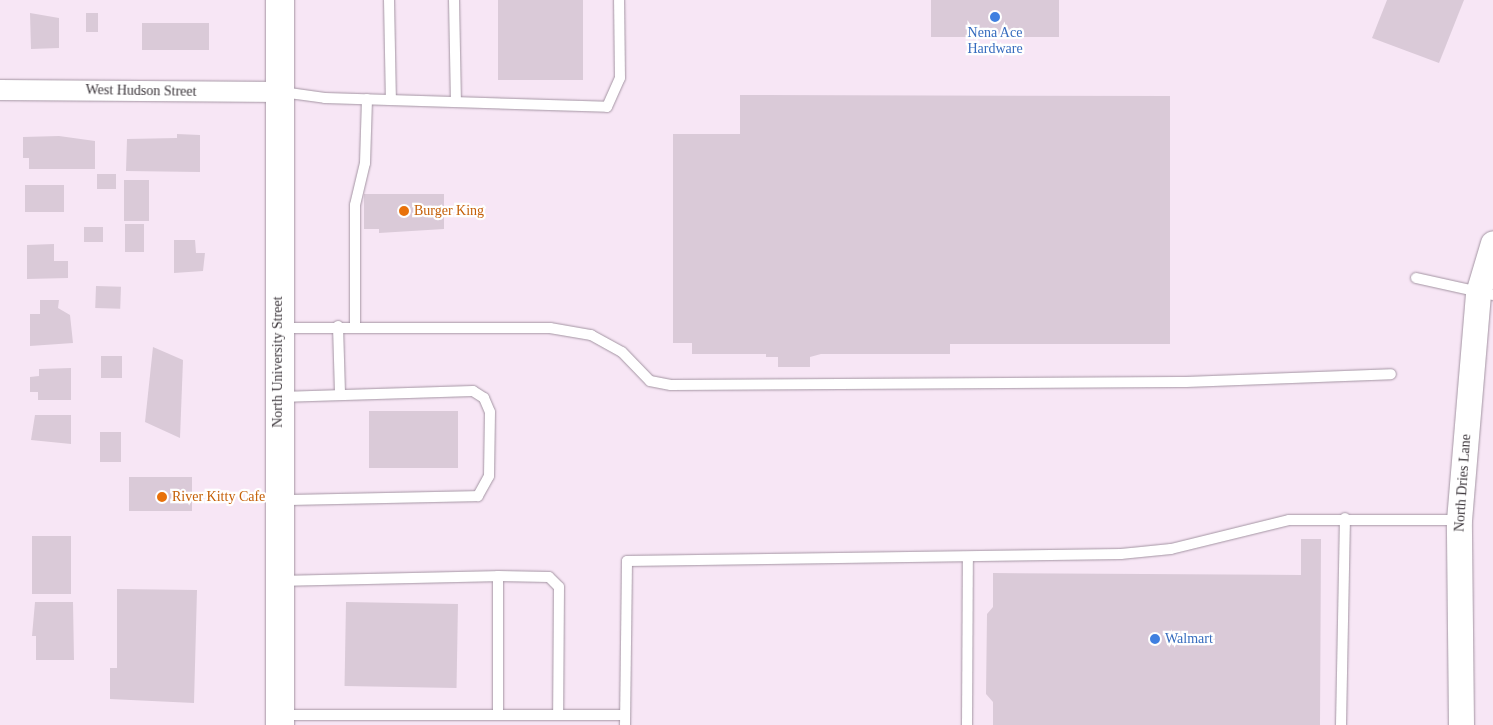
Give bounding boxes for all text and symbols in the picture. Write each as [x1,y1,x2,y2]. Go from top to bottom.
marker: Nena Ace Hardware [989,11,1001,23]
place label: Nena Ace Hardware [967,25,1023,58]
street label: West Hudson Street [85,82,197,100]
place label: Burger King [414,203,484,219]
marker: Burger King [398,205,410,217]
street label: North University Street [270,296,286,428]
street label: North Dries Lane [1451,434,1475,532]
place label: River Kitty Cafe [172,489,265,505]
marker: River Kitty Cafe [156,491,168,503]
place label: Walmart [1165,631,1213,647]
marker: Walmart [1149,633,1161,645]

